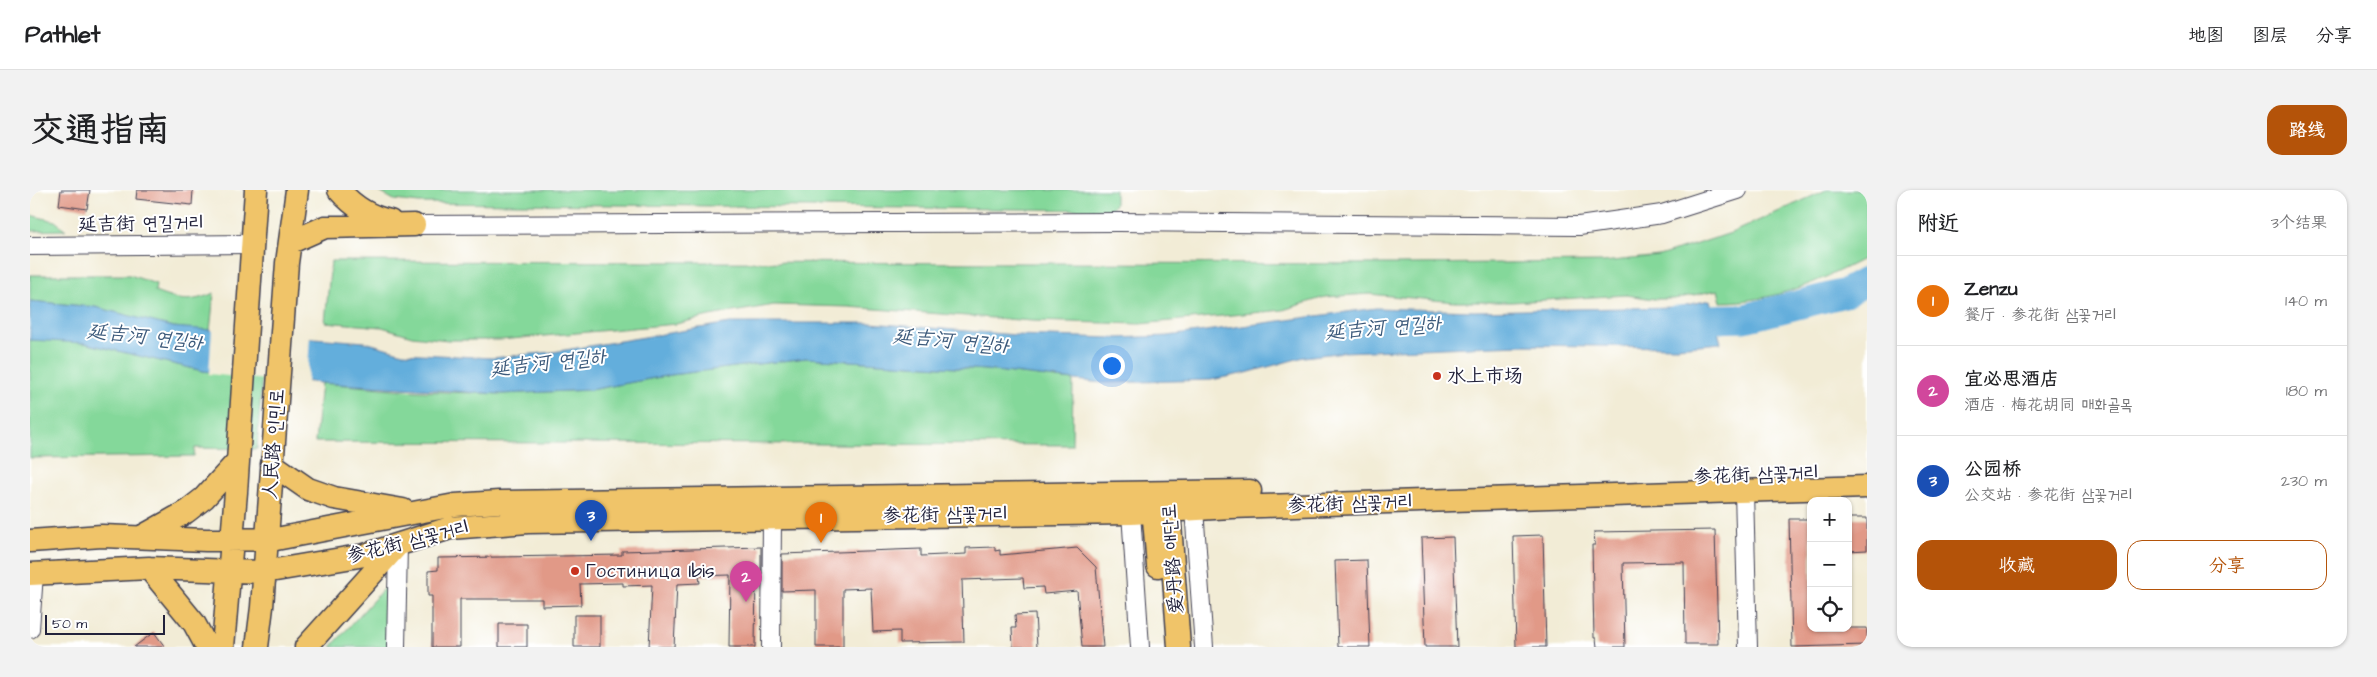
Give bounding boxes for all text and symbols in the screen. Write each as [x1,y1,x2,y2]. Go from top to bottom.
text: Pathlet [25,18,101,52]
text: 地图 [2188,23,2224,48]
text: 图层 [2252,23,2288,48]
text: 分享 [2316,23,2352,48]
button: 路线 [2267,105,2347,155]
text: 交通指南 [30,106,170,155]
street label: 延吉街 연길거리 [78,209,204,239]
text: 附近 [1917,209,1959,238]
text: 3个结果 [2271,212,2327,234]
text: Zenzu [1964,276,2018,303]
text: 1 [1932,290,1934,312]
text: 140 m [2285,290,2327,312]
text: 餐厅 · 参花街 삼꽃거리 [1964,304,2117,326]
water label: 延吉河 연길하 [1324,309,1444,347]
water label: 延吉河 연길하 [86,317,206,357]
water label: 延吉河 연길하 [892,322,1012,360]
water label: 延吉河 연길하 [489,342,609,384]
your location [1099,353,1125,379]
place label: 水上市场 [1447,363,1523,390]
text: 宜必思酒店 [1964,366,2059,393]
marker: 水上市场 [1431,370,1443,382]
text: 2 [1928,380,1938,402]
text: 180 m [2286,380,2327,402]
street label: 人民路 인민로 [257,388,291,500]
text: 酒店 · 梅花胡同 매화골목 [1964,394,2133,416]
text: 公园桥 [1964,456,2021,483]
street label: 参花街 삼꽃거리 [1693,459,1819,491]
text: 3 [1929,470,1937,492]
text: 230 m [2281,470,2327,492]
text: 公交站 · 参花街 삼꽃거리 [1964,484,2133,506]
street label: 参花街 삼꽃거리 [1287,488,1413,520]
map controls [1807,497,1852,632]
button: + [1807,497,1852,542]
pin: 3 [575,500,607,541]
street label: 参花街 삼꽃거리 [882,500,1008,530]
pin: 1 [805,502,837,543]
street label: 爱丹路 애단로 [1156,503,1190,615]
street label: 参花街 삼꽃거리 [344,514,472,570]
button: 收藏 [1917,540,2117,590]
button: 分享 [2127,540,2327,590]
button: − [1807,542,1852,587]
place label: Гостиница Ibis [585,558,714,585]
pin: 2 [730,561,762,602]
marker: Гостиница Ibis [569,565,581,577]
button: locate [1807,587,1852,632]
scale bar [45,612,165,635]
text: 50 m [52,614,87,634]

